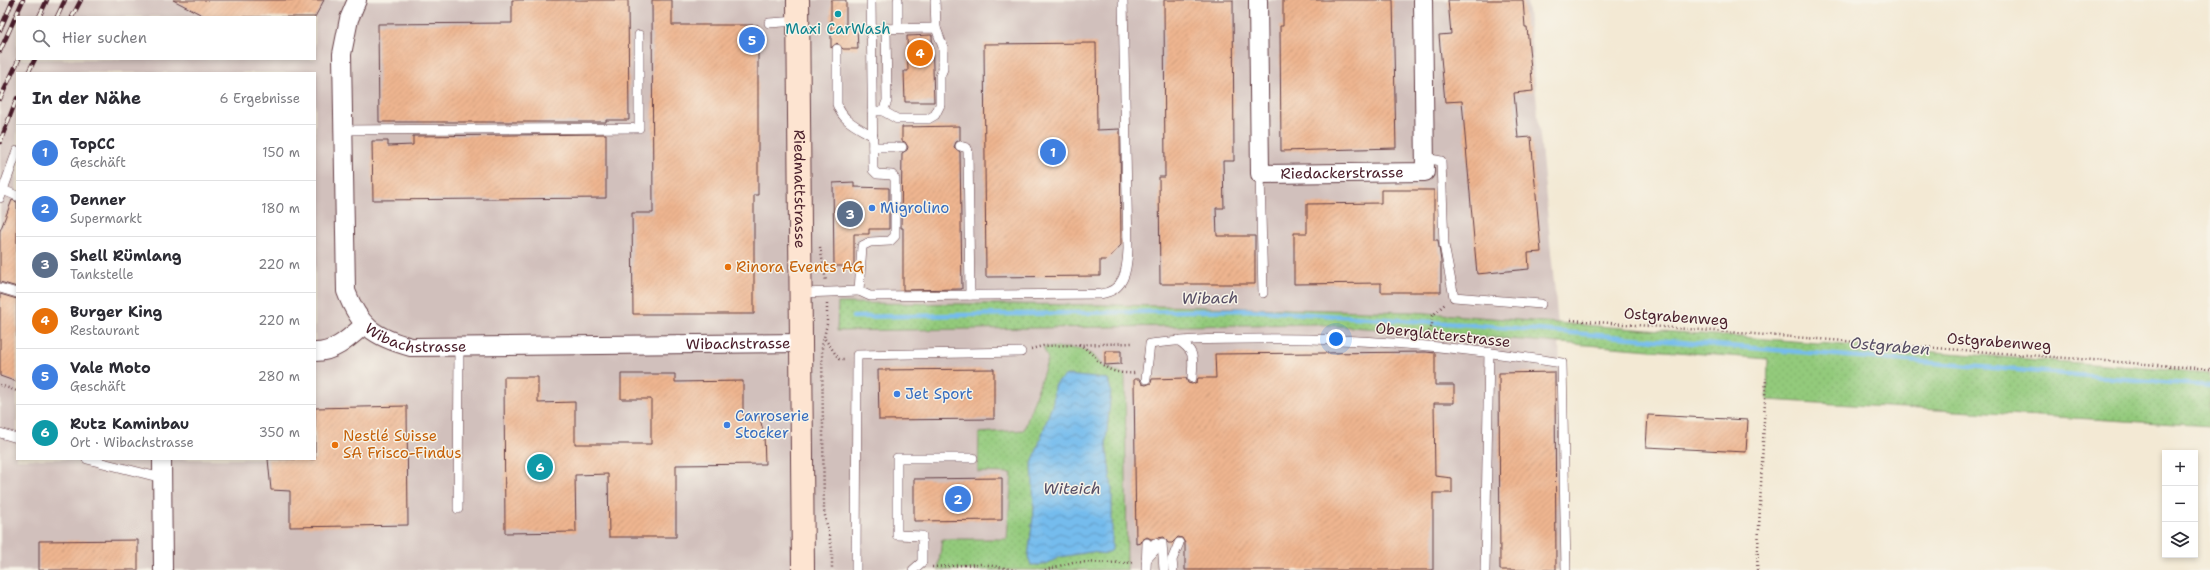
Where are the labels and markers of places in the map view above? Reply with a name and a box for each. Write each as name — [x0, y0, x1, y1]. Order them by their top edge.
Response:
marker: Maxi CarWash — [833, 9, 843, 19]
place label: Maxi CarWash — [785, 19, 891, 39]
pin: 5 — [739, 25, 765, 55]
pin: 4 — [907, 38, 933, 68]
pin: 1 — [1040, 137, 1066, 167]
place label: Migrolino — [880, 198, 949, 218]
pin: 3 — [837, 199, 863, 229]
marker: Migrolino — [867, 203, 877, 213]
place label: Rinora Events AG — [736, 257, 864, 277]
marker: Rinora Events AG — [723, 262, 733, 272]
place label: Jet Sport — [905, 384, 972, 404]
marker: Jet Sport — [892, 389, 902, 399]
place label: Carroserie Stocker — [735, 406, 809, 443]
marker: Carroserie Stocker — [722, 420, 732, 430]
place label: Nestlé Suisse SA Frisco-Findus — [343, 426, 462, 463]
marker: Nestlé Suisse SA Frisco-Findus — [330, 440, 340, 450]
pin: 6 — [527, 452, 553, 482]
pin: 2 — [945, 484, 971, 514]

